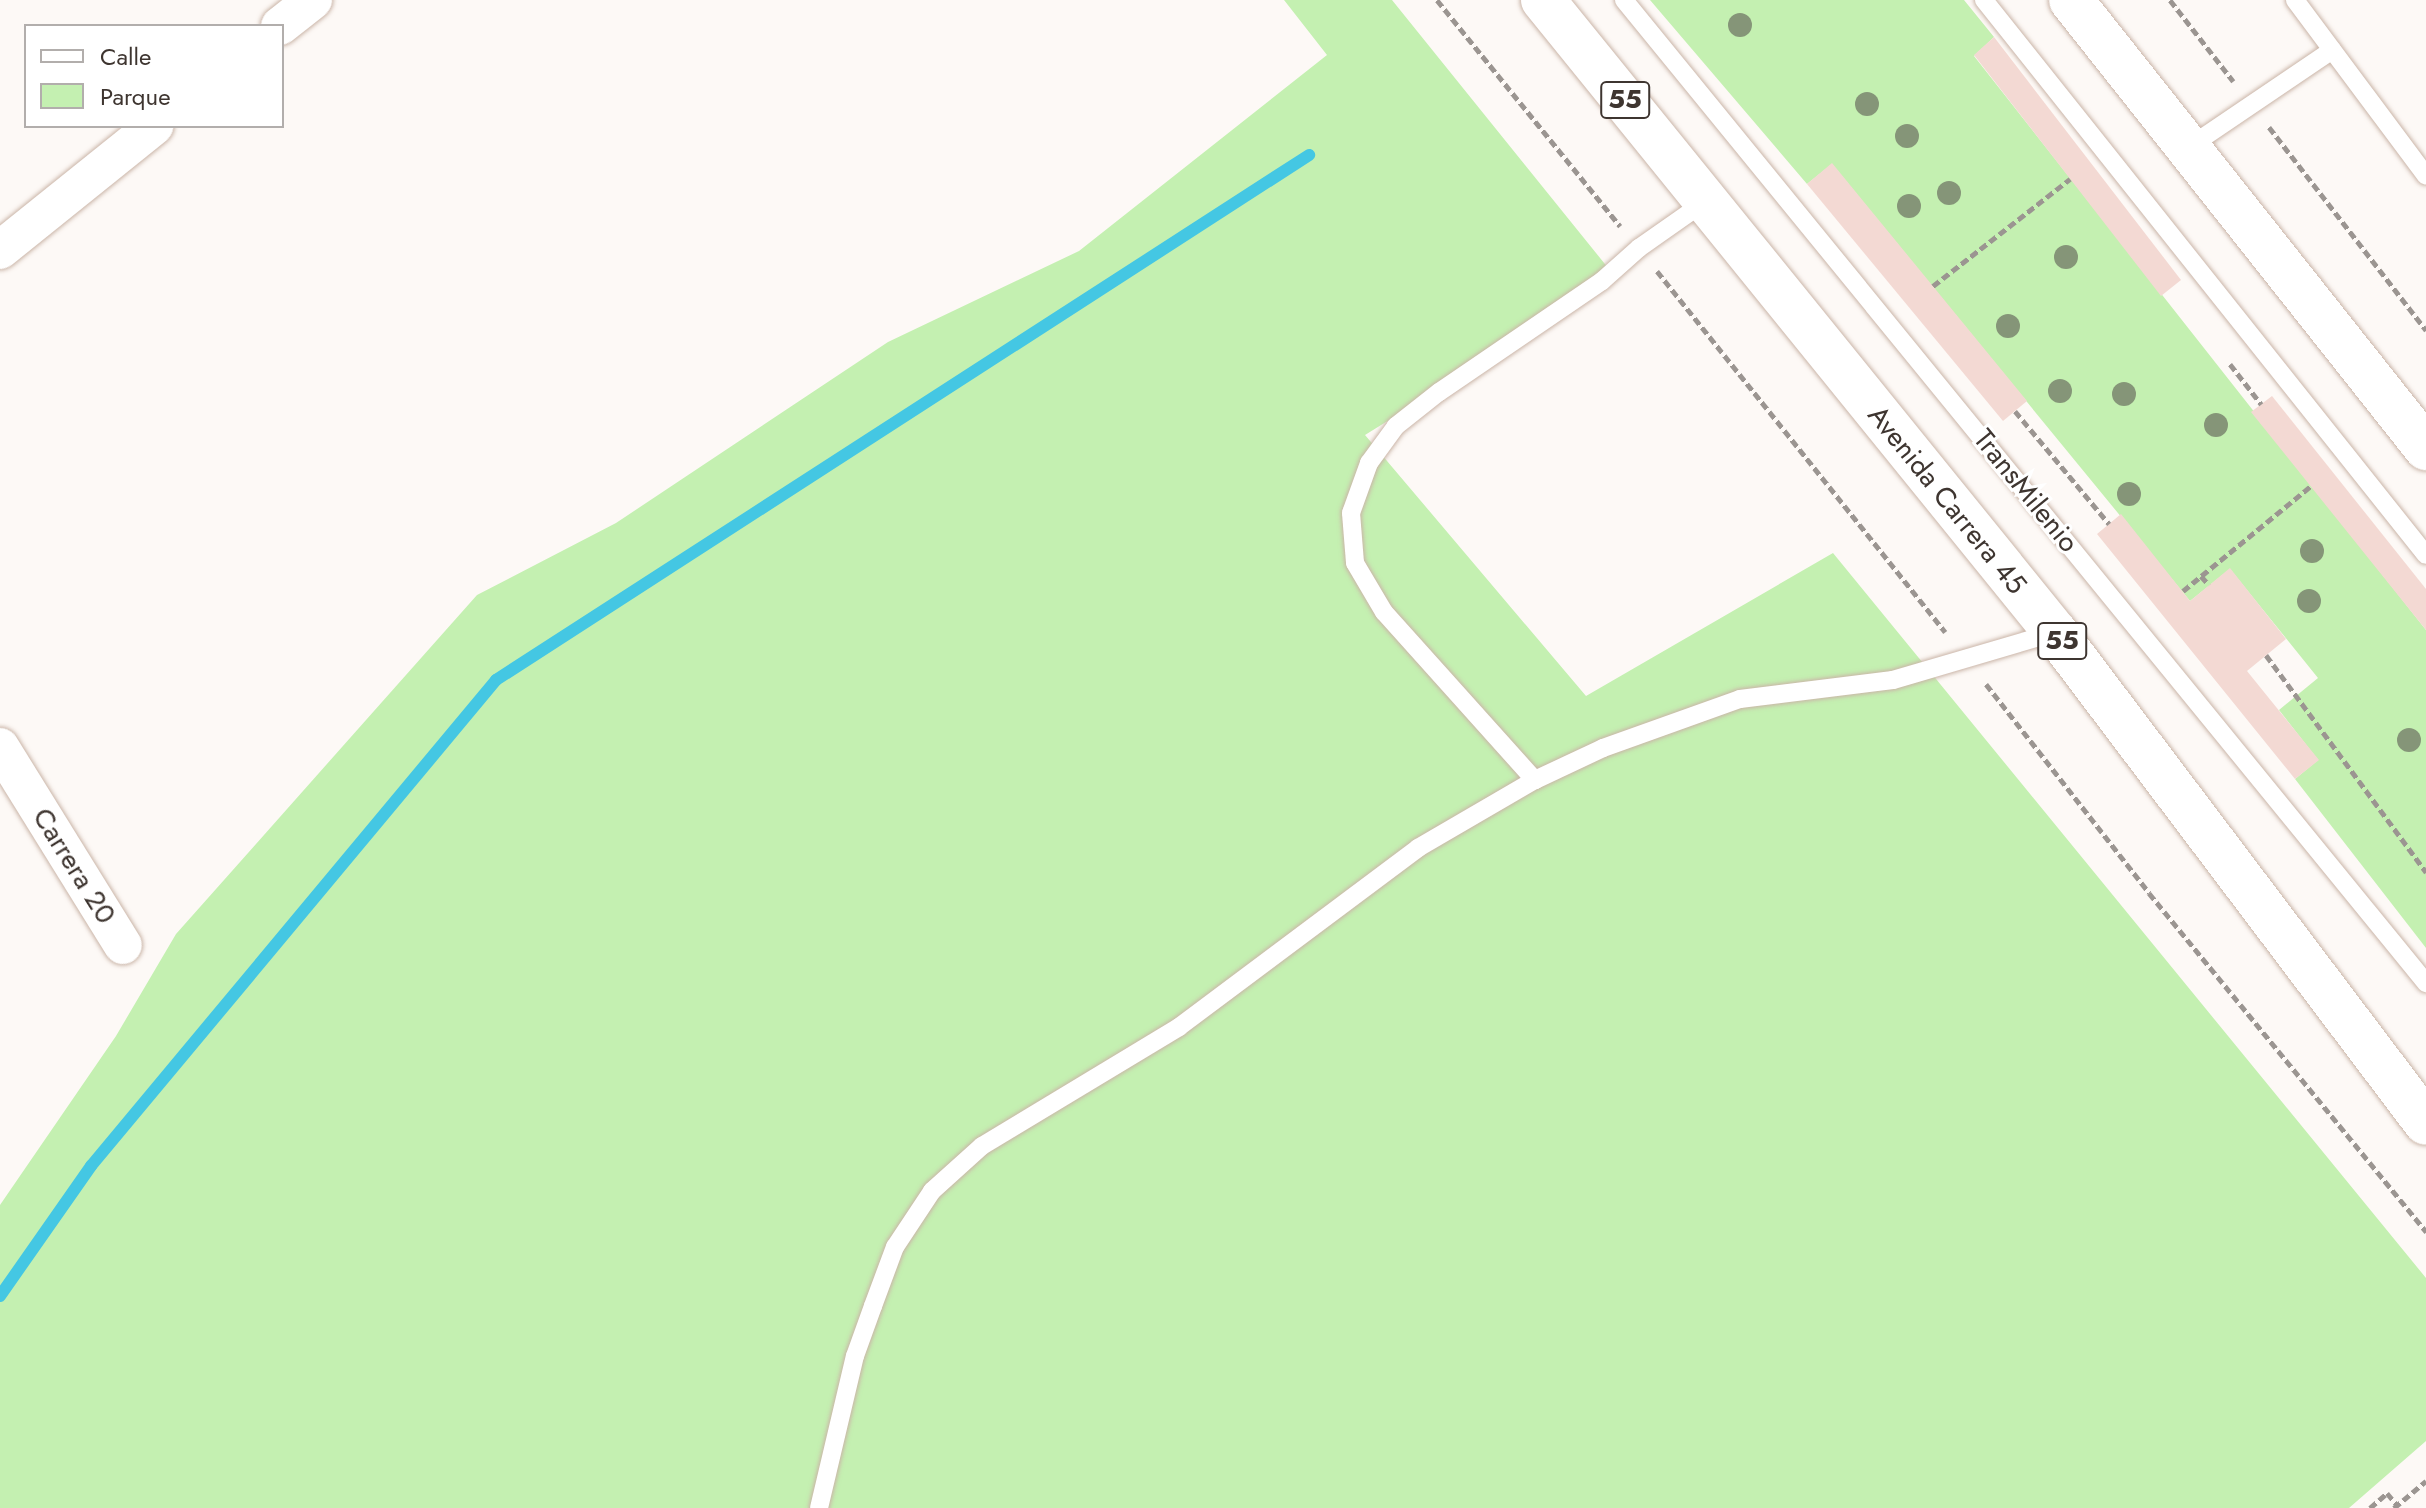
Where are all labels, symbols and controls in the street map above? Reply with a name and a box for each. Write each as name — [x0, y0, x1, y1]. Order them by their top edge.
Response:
legend — [24, 24, 284, 128]
text: Calle — [100, 39, 151, 74]
road number: 55 — [1599, 78, 1651, 122]
text: Parque — [100, 79, 171, 114]
street label: Avenida Carrera 45 — [1861, 399, 2033, 601]
street label: TransMilenio — [1966, 423, 2086, 559]
road number: 55 — [2036, 619, 2088, 663]
street label: Carrera 20 — [25, 802, 123, 930]

